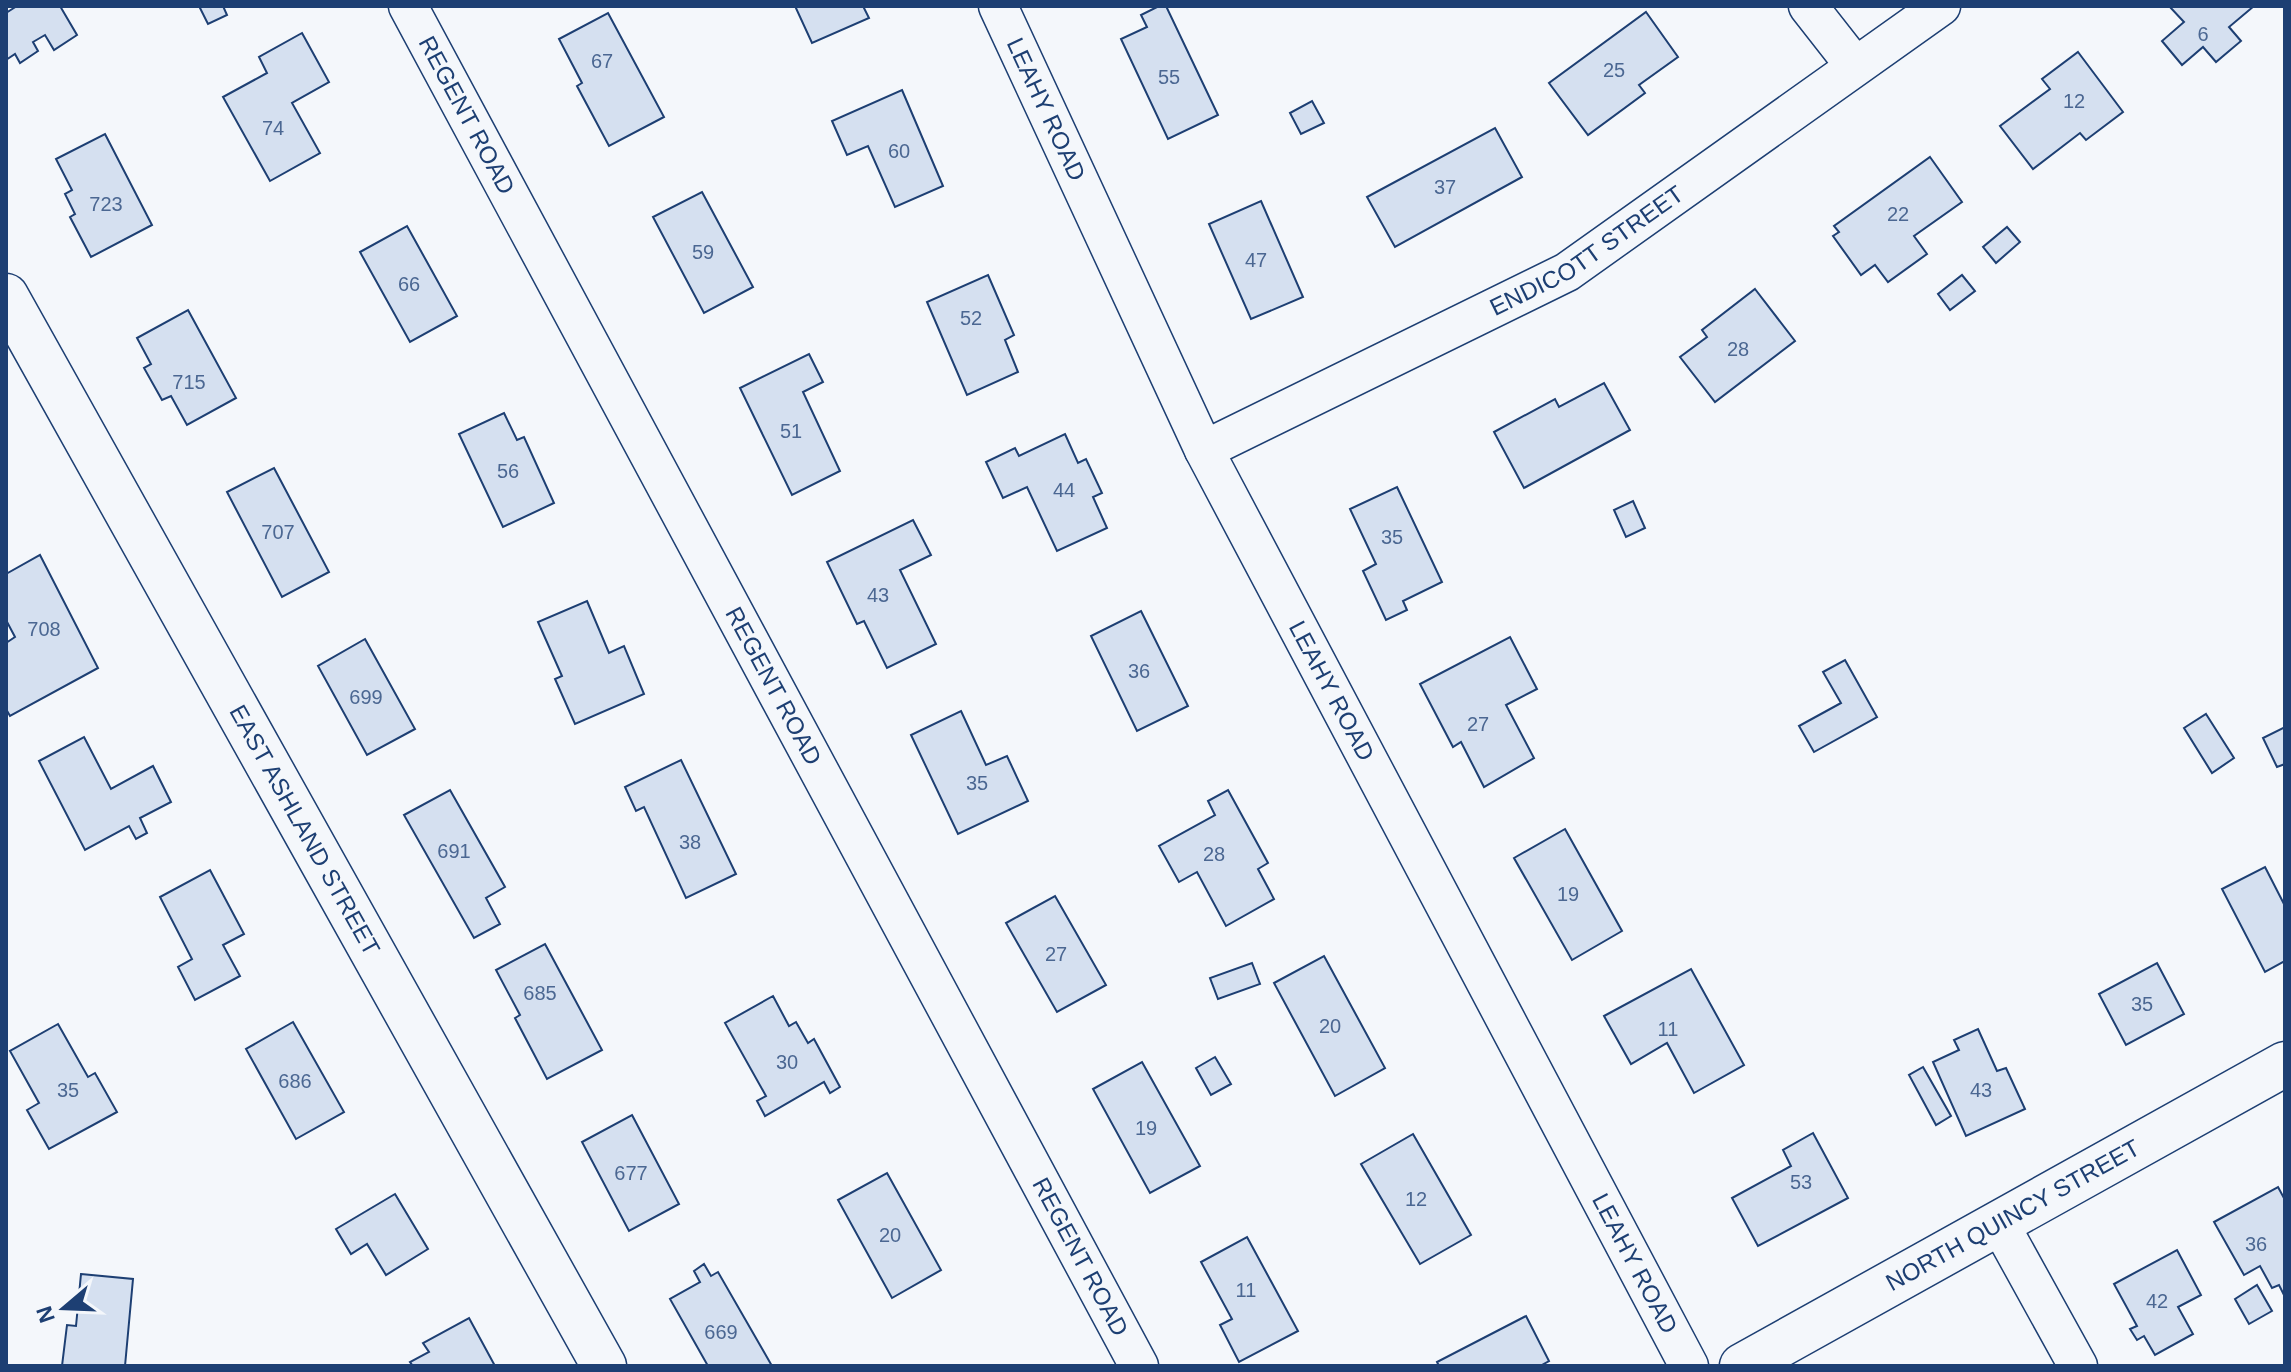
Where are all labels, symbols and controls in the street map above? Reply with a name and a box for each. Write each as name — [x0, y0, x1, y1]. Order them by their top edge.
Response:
house number: 6 — [2197, 23, 2209, 45]
street label: REGENT ROAD — [414, 31, 521, 199]
street label: LEAHY ROAD — [1002, 34, 1091, 185]
house number: 67 — [591, 50, 613, 72]
house number: 25 — [1603, 59, 1625, 81]
house number: 55 — [1158, 66, 1180, 88]
house number: 12 — [2063, 90, 2085, 112]
house number: 74 — [262, 117, 284, 139]
house number: 60 — [888, 140, 910, 162]
house number: 37 — [1434, 176, 1456, 198]
street label: ENDICOTT STREET — [1485, 180, 1689, 321]
house number: 723 — [89, 193, 123, 215]
house number: 22 — [1887, 203, 1909, 225]
house number: 59 — [692, 241, 714, 263]
house number: 47 — [1245, 249, 1267, 271]
house number: 66 — [398, 273, 420, 295]
house number: 52 — [960, 307, 982, 329]
house number: 28 — [1727, 338, 1749, 360]
house number: 715 — [172, 371, 206, 393]
house number: 51 — [780, 420, 802, 442]
house number: 56 — [497, 460, 519, 482]
house number: 44 — [1053, 479, 1075, 501]
house number: 707 — [261, 521, 295, 543]
house number: 35 — [1381, 526, 1403, 548]
house number: 43 — [867, 584, 889, 606]
street label: REGENT ROAD — [720, 602, 827, 770]
street label: LEAHY ROAD — [1284, 616, 1380, 765]
house number: 708 — [27, 618, 61, 640]
house number: 36 — [1128, 660, 1150, 682]
house number: 699 — [349, 686, 383, 708]
street label: EAST ASHLAND STREET — [224, 700, 386, 960]
house number: 27 — [1467, 713, 1489, 735]
house number: 35 — [966, 772, 988, 794]
house number: 38 — [679, 831, 701, 853]
house number: 691 — [437, 840, 471, 862]
house number: 28 — [1203, 843, 1225, 865]
house number: 19 — [1557, 883, 1579, 905]
house number: 27 — [1045, 943, 1067, 965]
house number: 685 — [523, 982, 557, 1004]
house number: 35 — [2131, 993, 2153, 1015]
house number: 20 — [1319, 1015, 1341, 1037]
house number: 11 — [1658, 1018, 1678, 1040]
house number: 30 — [776, 1051, 798, 1073]
house number: 686 — [278, 1070, 312, 1092]
house number: 35 — [57, 1079, 79, 1101]
house number: 43 — [1970, 1079, 1992, 1101]
house number: 19 — [1135, 1117, 1157, 1139]
street label: NORTH QUINCY STREET — [1881, 1133, 2144, 1296]
house number: 677 — [614, 1162, 648, 1184]
house number: 53 — [1790, 1171, 1812, 1193]
street label: REGENT ROAD — [1027, 1173, 1134, 1340]
house number: 12 — [1405, 1188, 1427, 1210]
street label: LEAHY ROAD — [1587, 1189, 1683, 1338]
house number: 20 — [879, 1224, 901, 1246]
house number: 36 — [2245, 1233, 2267, 1255]
north arrow — [24, 1268, 104, 1348]
house number: 11 — [1236, 1279, 1256, 1301]
house number: 42 — [2146, 1290, 2168, 1312]
text: N — [31, 1303, 60, 1326]
house number: 669 — [704, 1321, 738, 1343]

